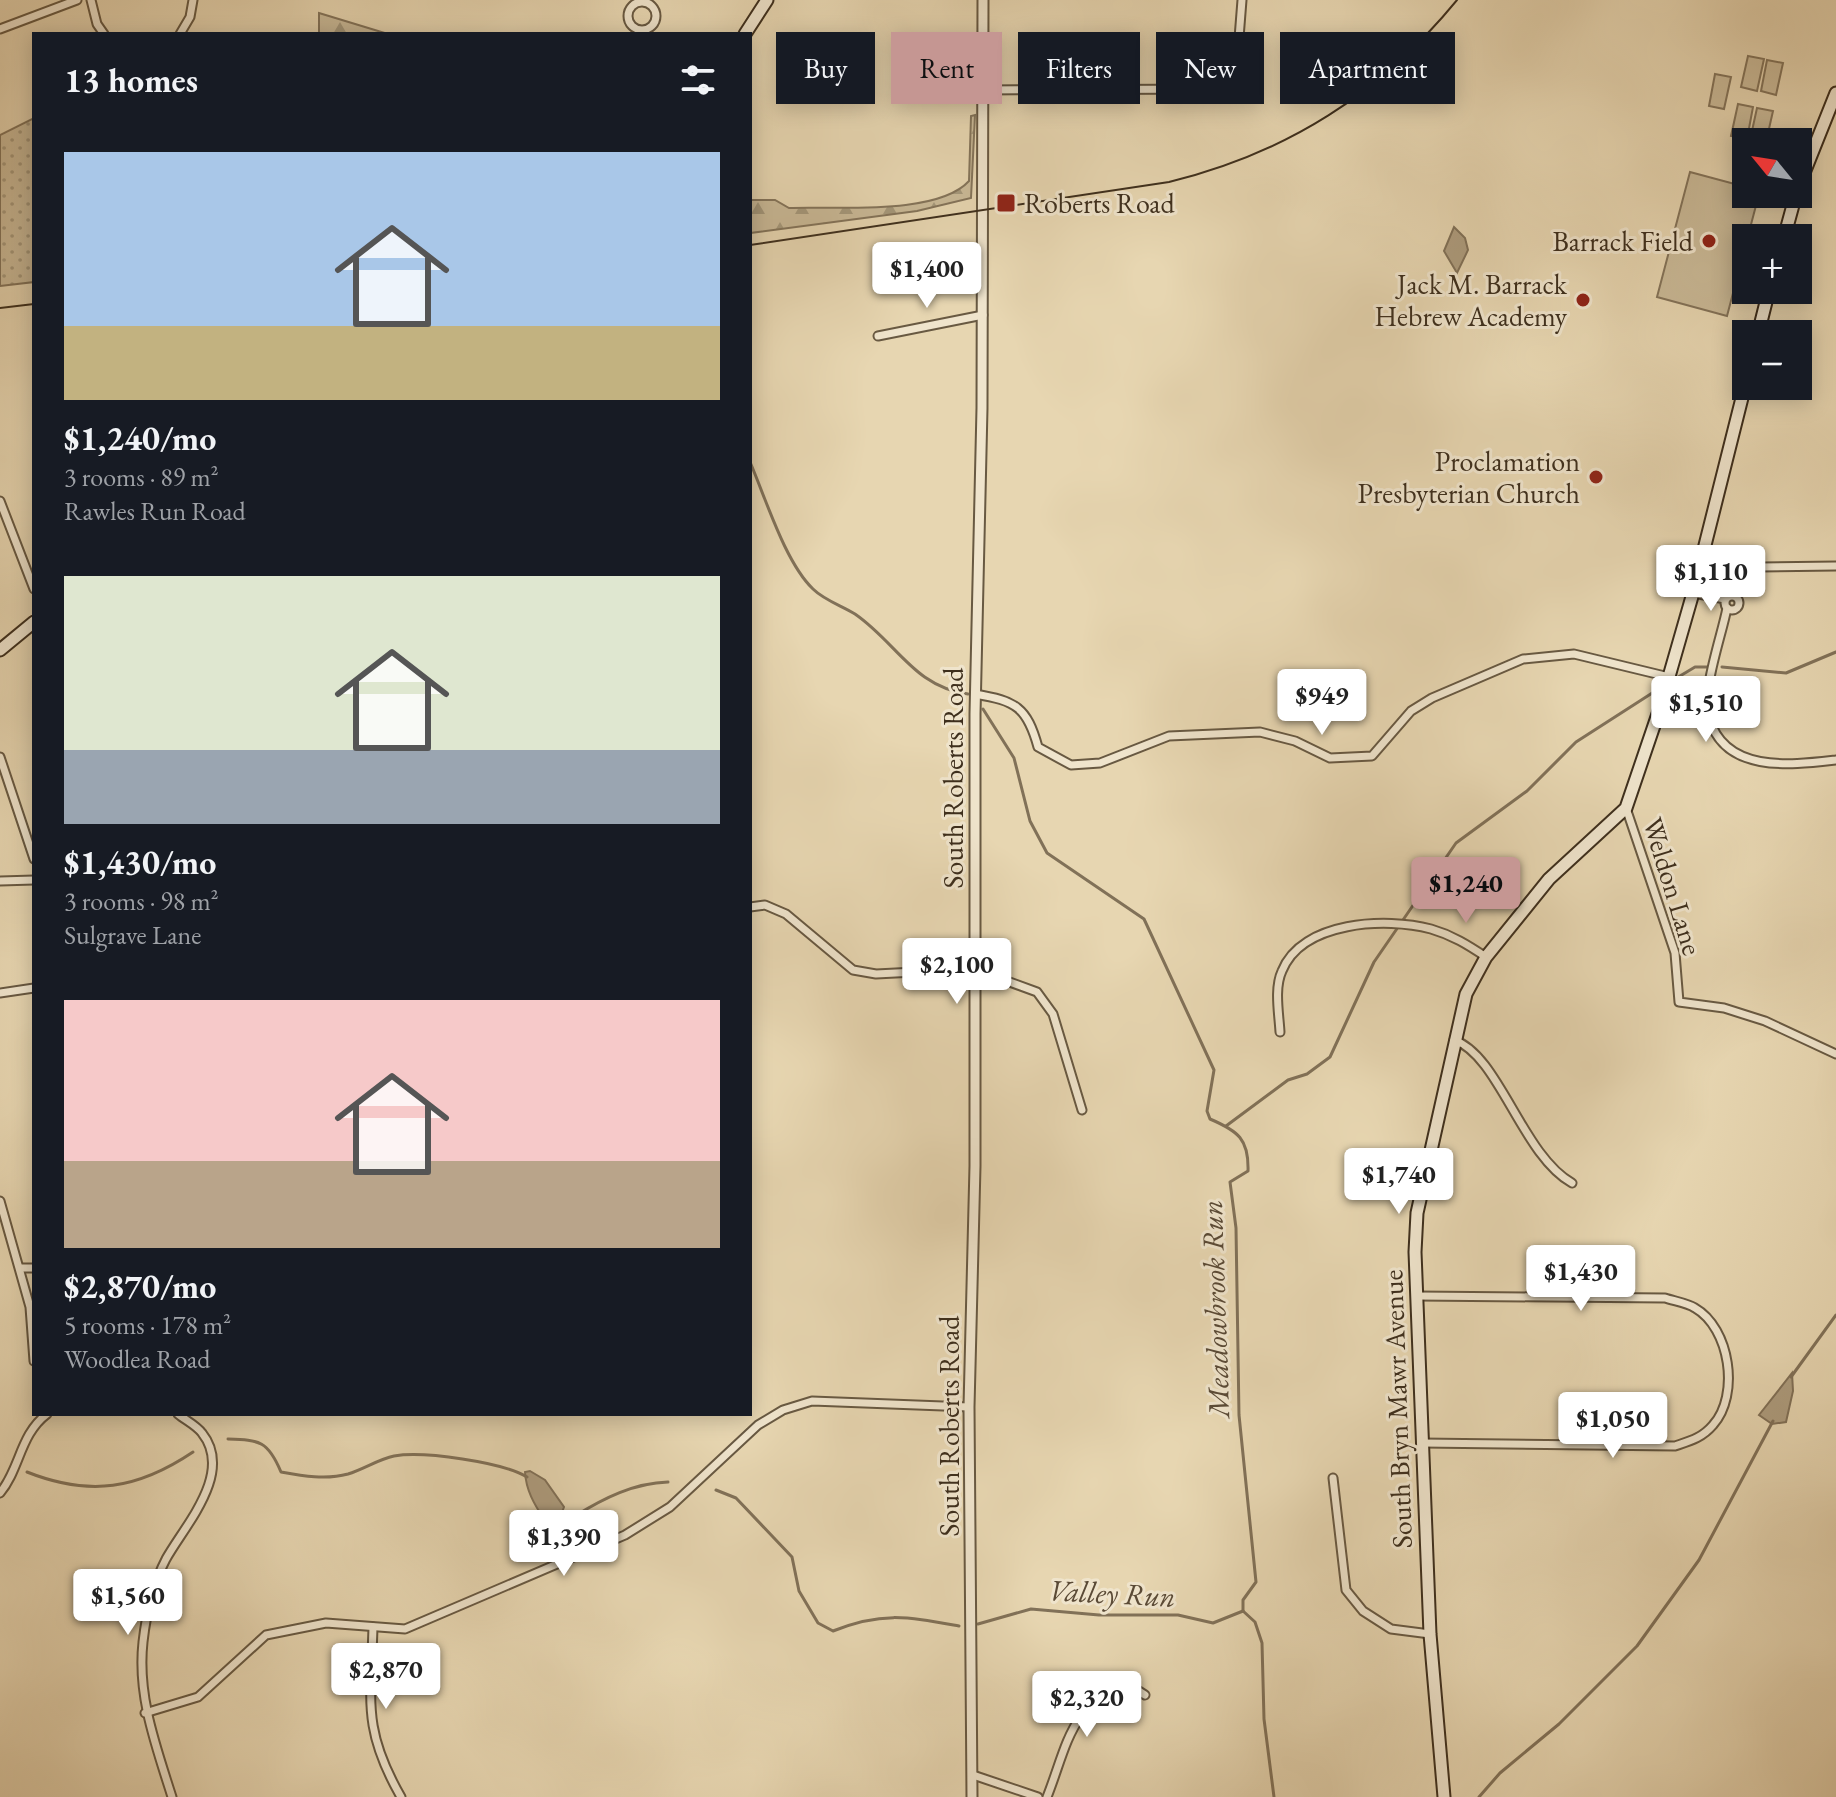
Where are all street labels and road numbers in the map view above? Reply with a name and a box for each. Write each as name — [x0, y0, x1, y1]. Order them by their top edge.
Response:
street label: South Roberts Road — [935, 667, 971, 889]
street label: Weldon Lane — [1635, 813, 1711, 959]
street label: South Bryn Mawr Avenue — [1374, 1269, 1420, 1549]
street label: South Roberts Road — [931, 1315, 967, 1537]

